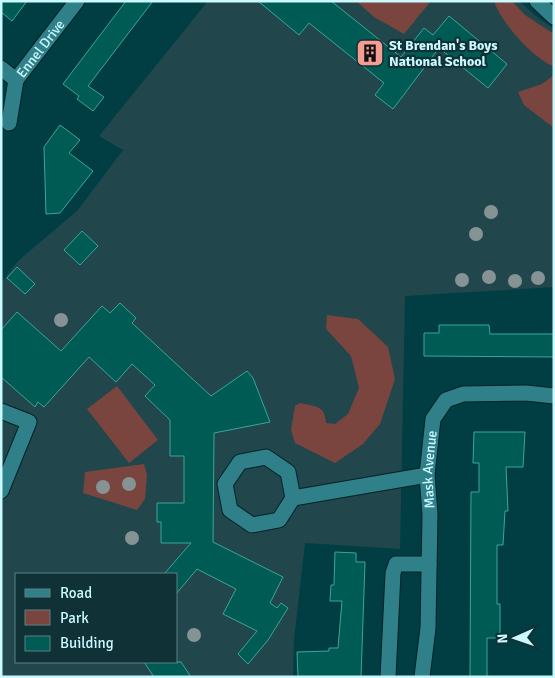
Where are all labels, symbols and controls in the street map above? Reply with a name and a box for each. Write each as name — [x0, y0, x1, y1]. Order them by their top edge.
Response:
street label: Ennel Drive — [13, 16, 68, 81]
place label: St Brendan's Boys National School — [389, 37, 497, 70]
building icon: St Brendan's Boys National School — [355, 38, 385, 68]
street label: Mask Avenue — [419, 430, 441, 509]
legend — [15, 573, 178, 663]
text: Road — [60, 584, 92, 602]
text: Park — [60, 609, 89, 627]
north arrow — [490, 613, 540, 663]
text: N — [494, 633, 511, 644]
text: Building — [60, 634, 114, 652]

